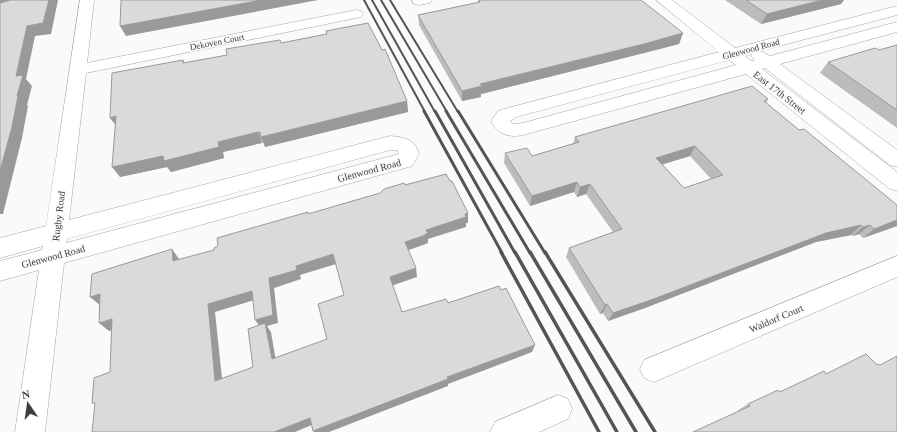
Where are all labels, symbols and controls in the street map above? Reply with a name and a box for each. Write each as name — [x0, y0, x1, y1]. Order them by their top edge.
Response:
street label: Dekoven Court — [189, 32, 246, 52]
street label: Glenwood Road — [721, 36, 781, 61]
street label: East 17th Street — [751, 69, 808, 116]
street label: Glenwood Road — [336, 157, 402, 184]
street label: Rugby Road — [50, 190, 67, 242]
street label: Glenwood Road — [20, 243, 86, 270]
street label: Waldorf Court — [747, 302, 805, 335]
north arrow — [8, 384, 48, 424]
text: N — [21, 388, 31, 401]

